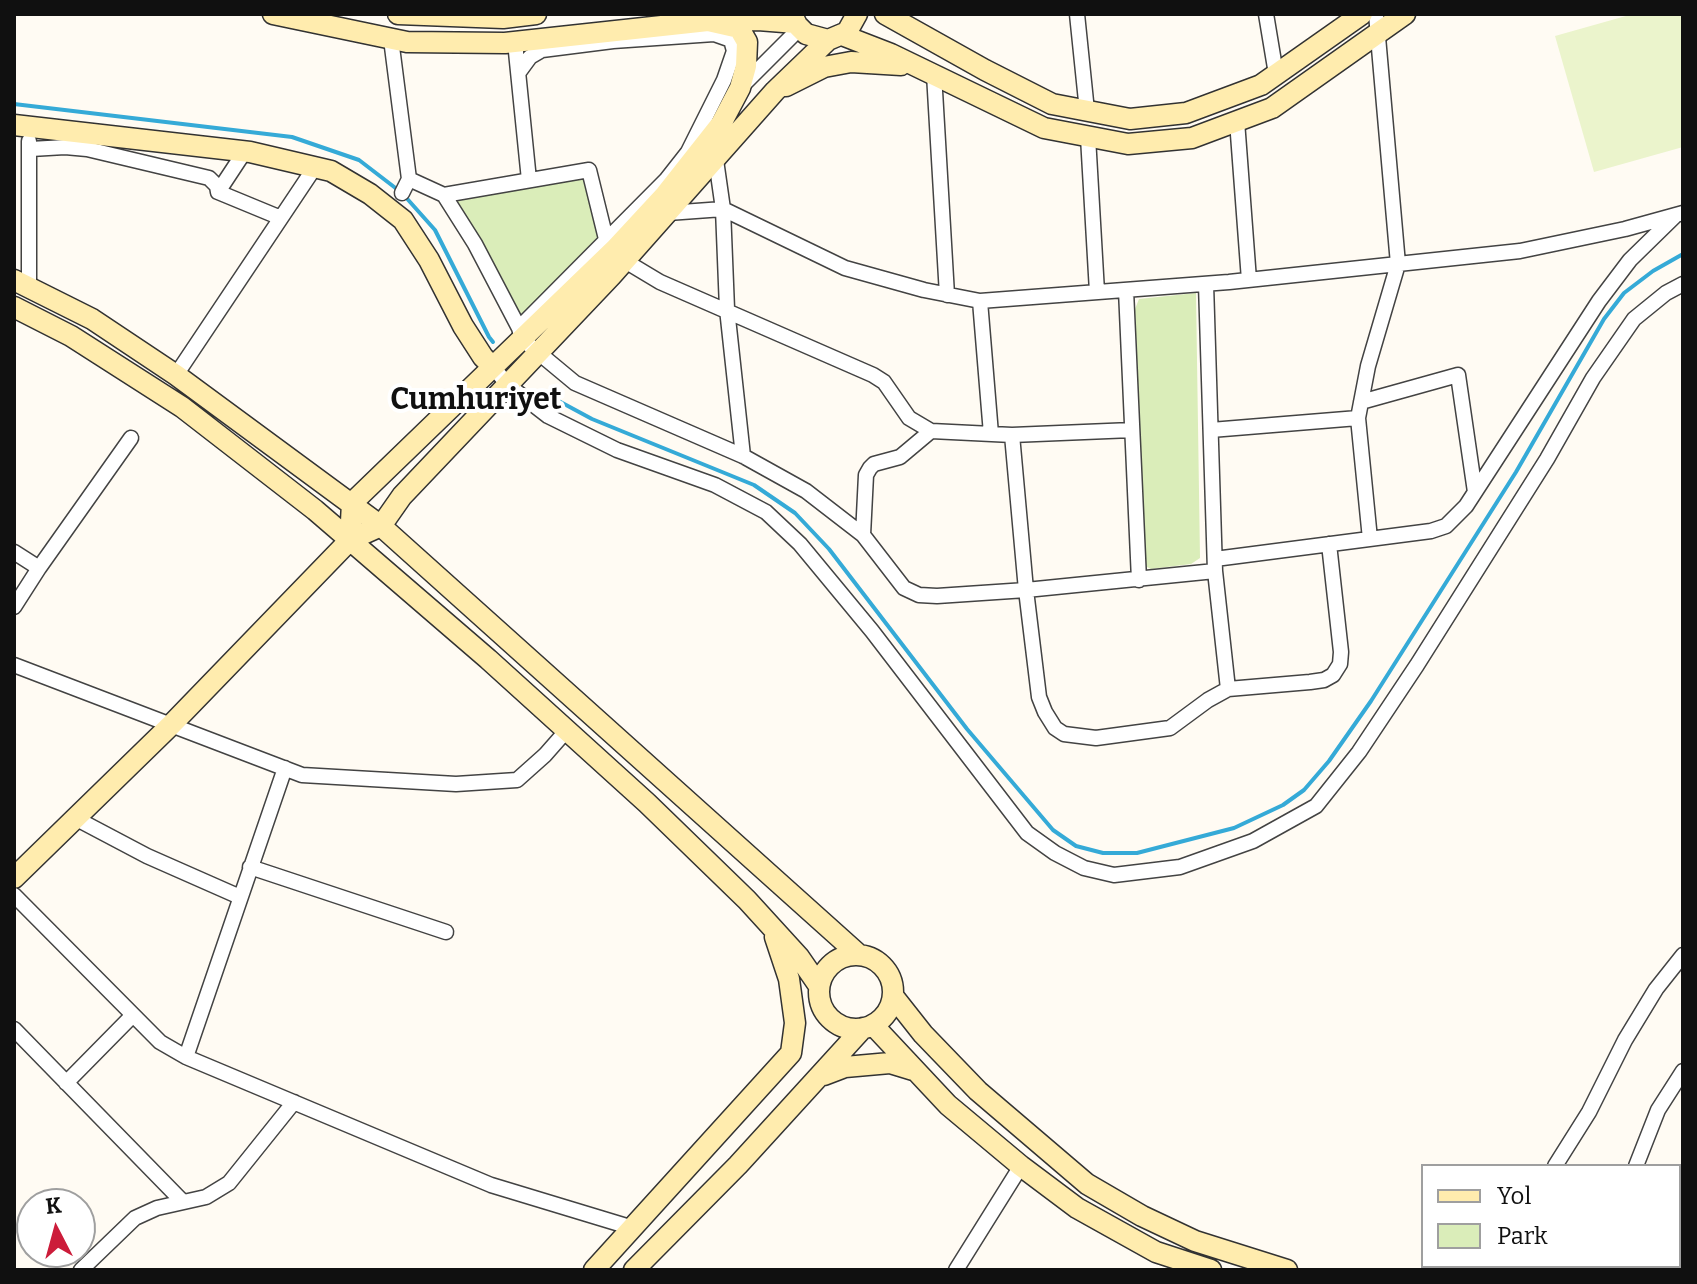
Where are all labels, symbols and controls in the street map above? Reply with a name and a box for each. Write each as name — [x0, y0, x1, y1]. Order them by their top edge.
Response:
district label: Cumhuriyet — [390, 383, 562, 419]
legend — [1421, 1164, 1681, 1268]
text: Yol — [1497, 1182, 1531, 1210]
north arrow — [16, 1188, 96, 1268]
text: K — [44, 1191, 63, 1220]
text: Park — [1497, 1222, 1548, 1250]

